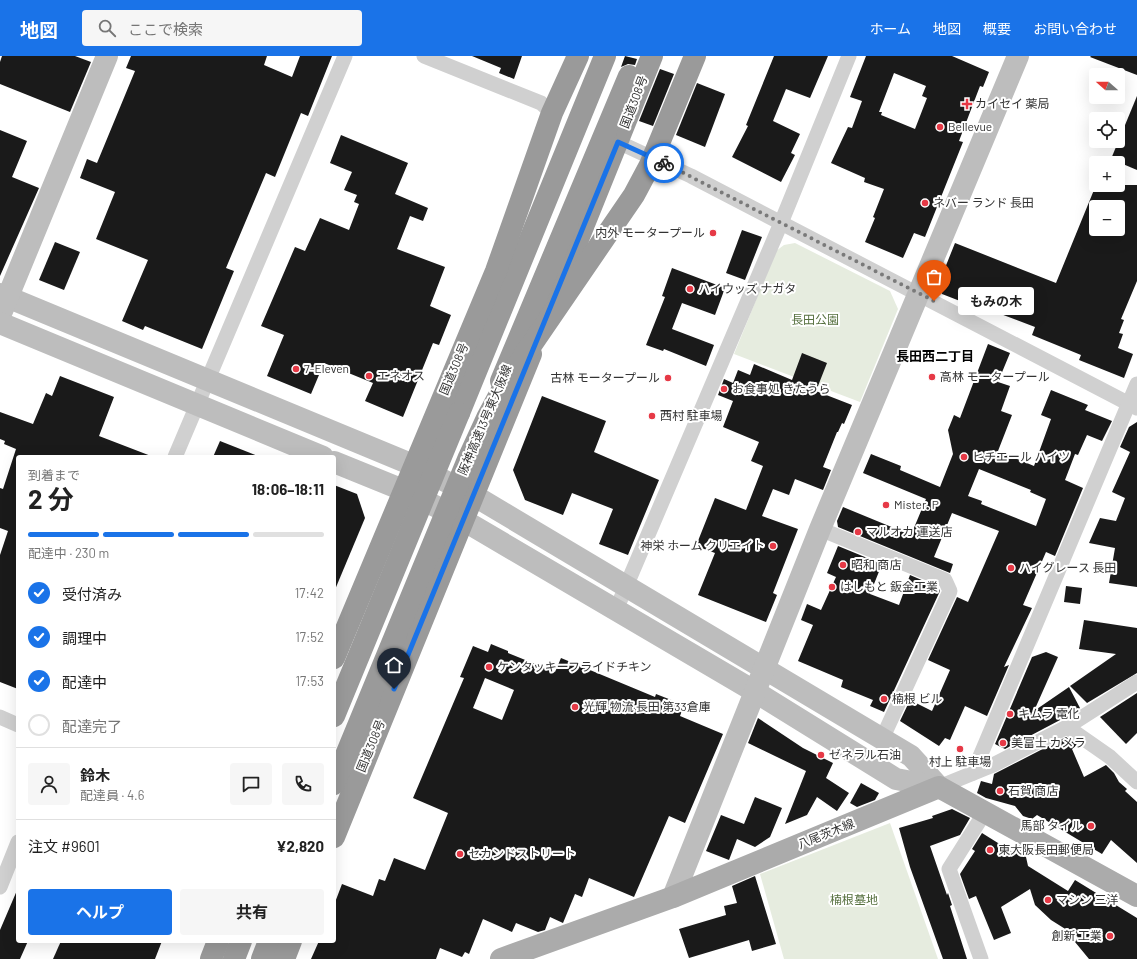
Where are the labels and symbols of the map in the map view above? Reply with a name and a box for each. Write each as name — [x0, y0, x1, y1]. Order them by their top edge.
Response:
north arrow — [1089, 68, 1125, 104]
street label: 国道308号 — [617, 73, 649, 130]
place label: カイセイ 薬局 — [975, 96, 1049, 110]
marker: カイセイ 薬局 — [962, 99, 972, 109]
place label: Bellevue — [948, 119, 992, 133]
marker: Bellevue — [935, 122, 945, 132]
courier — [644, 143, 684, 183]
place label: ネバー ランド 長田 — [933, 195, 1034, 209]
marker: ネバー ランド 長田 — [920, 198, 930, 208]
place label: 内外 モータープール — [595, 225, 705, 239]
marker: 内外 モータープール — [708, 228, 718, 238]
pin — [917, 260, 951, 301]
place label: ハイウッズ ナガタ — [698, 281, 796, 295]
marker: ハイウッズ ナガタ — [685, 284, 695, 294]
callout: もみの木 — [958, 287, 1034, 315]
park label: 長田公園 — [791, 312, 839, 326]
street label: 国道308号 — [436, 340, 470, 397]
district label: 長田西二丁目 — [896, 348, 974, 364]
place label: 7-Eleven — [304, 361, 349, 375]
street label: 阪神高速13号東大阪線 — [455, 362, 514, 477]
marker: 7-Eleven — [291, 364, 301, 374]
place label: エネオス — [377, 368, 425, 382]
place label: 高林 モータープール — [940, 369, 1050, 383]
place label: 古林 モータープール — [550, 370, 660, 384]
marker: エネオス — [364, 371, 374, 381]
marker: 高林 モータープール — [927, 372, 937, 382]
marker: 古林 モータープール — [663, 373, 673, 383]
place label: お食事処 きたうら — [732, 381, 830, 395]
marker: お食事処 きたうら — [719, 384, 729, 394]
place label: 西村 駐車場 — [660, 408, 722, 422]
marker: 西村 駐車場 — [647, 411, 657, 421]
place label: ヒチエール ハイツ — [972, 449, 1070, 463]
marker: ヒチエール ハイツ — [959, 452, 969, 462]
place label: Mister. P — [894, 497, 939, 511]
marker: Mister. P — [881, 500, 891, 510]
place label: マルオカ 運送店 — [866, 524, 952, 538]
marker: マルオカ 運送店 — [853, 527, 863, 537]
place label: 神栄 ホーム クリエイト — [641, 538, 765, 552]
marker: 神栄 ホーム クリエイト — [768, 541, 778, 551]
place label: 昭和 商店 — [851, 557, 901, 571]
marker: 昭和 商店 — [838, 560, 848, 570]
place label: ハイグレース 長田 — [1019, 560, 1116, 574]
marker: ハイグレース 長田 — [1006, 563, 1016, 573]
place label: はしもと 鈑金工業 — [840, 579, 938, 593]
marker: はしもと 鈑金工業 — [827, 582, 837, 592]
pin — [377, 648, 411, 689]
place label: ケンタッキーフライドチキン — [497, 659, 652, 673]
marker: ケンタッキーフライドチキン — [484, 662, 494, 672]
place label: 楠根 ビル — [892, 691, 942, 705]
marker: 楠根 ビル — [879, 694, 889, 704]
place label: 光輝 物流 長田 第33倉庫 — [583, 699, 711, 713]
marker: 光輝 物流 長田 第33倉庫 — [570, 702, 580, 712]
place label: キムラ 電化 — [1018, 706, 1080, 720]
marker: キムラ 電化 — [1005, 709, 1015, 719]
street label: 国道308号 — [353, 717, 387, 774]
place label: 美富士 カメラ — [1011, 735, 1085, 749]
marker: 美富士 カメラ — [998, 738, 1008, 748]
marker: 村上 駐車場 — [955, 744, 965, 754]
place label: ゼネラル石油 — [829, 747, 901, 761]
marker: ゼネラル石油 — [816, 750, 826, 760]
place label: 村上 駐車場 — [929, 754, 991, 768]
place label: 石賀 商店 — [1008, 783, 1058, 797]
marker: 石賀 商店 — [995, 786, 1005, 796]
street label: 八尾茨木線 — [795, 815, 856, 851]
place label: 馬部 タイル — [1021, 818, 1083, 832]
marker: 馬部 タイル — [1086, 821, 1096, 831]
place label: 東大阪長田郵便局 — [998, 842, 1094, 856]
marker: 東大阪長田郵便局 — [985, 845, 995, 855]
place label: セカンドストリート — [468, 846, 576, 860]
marker: セカンドストリート — [455, 849, 465, 859]
park label: 楠根墓地 — [830, 892, 878, 906]
place label: マシン 三洋 — [1056, 892, 1118, 906]
marker: マシン 三洋 — [1043, 895, 1053, 905]
place label: 創新 工業 — [1052, 928, 1102, 942]
marker: 創新 工業 — [1105, 931, 1115, 941]

